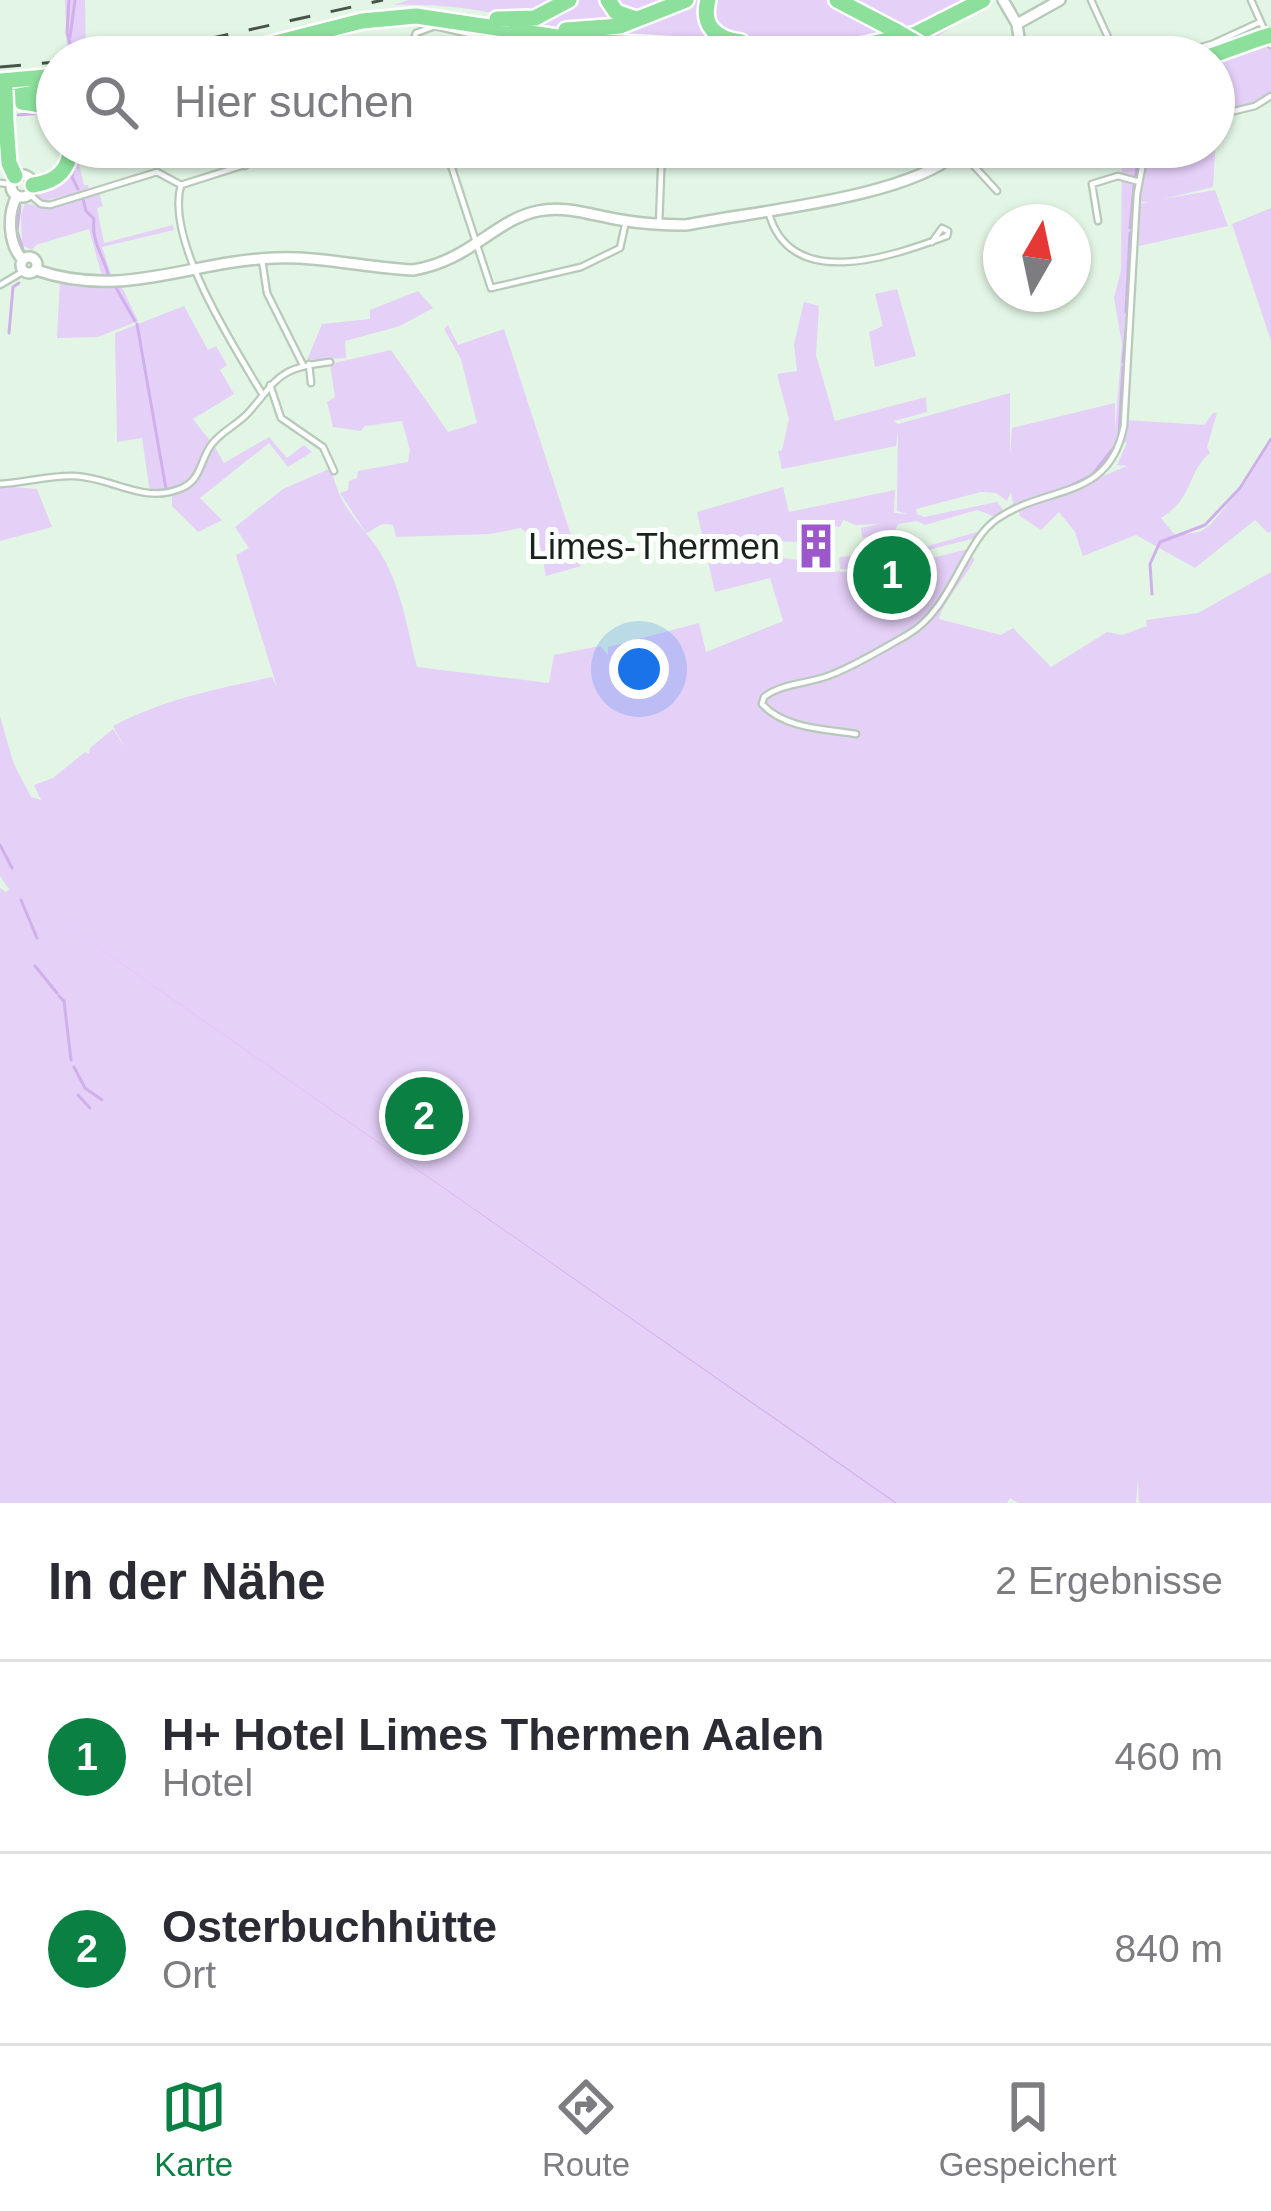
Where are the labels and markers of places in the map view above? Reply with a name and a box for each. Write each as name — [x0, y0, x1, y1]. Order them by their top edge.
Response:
building icon: Limes-Thermen — [791, 521, 841, 571]
place label: Limes-Thermen — [528, 526, 780, 567]
pin: 1 — [853, 530, 931, 620]
pin: 2 — [385, 1071, 463, 1161]

